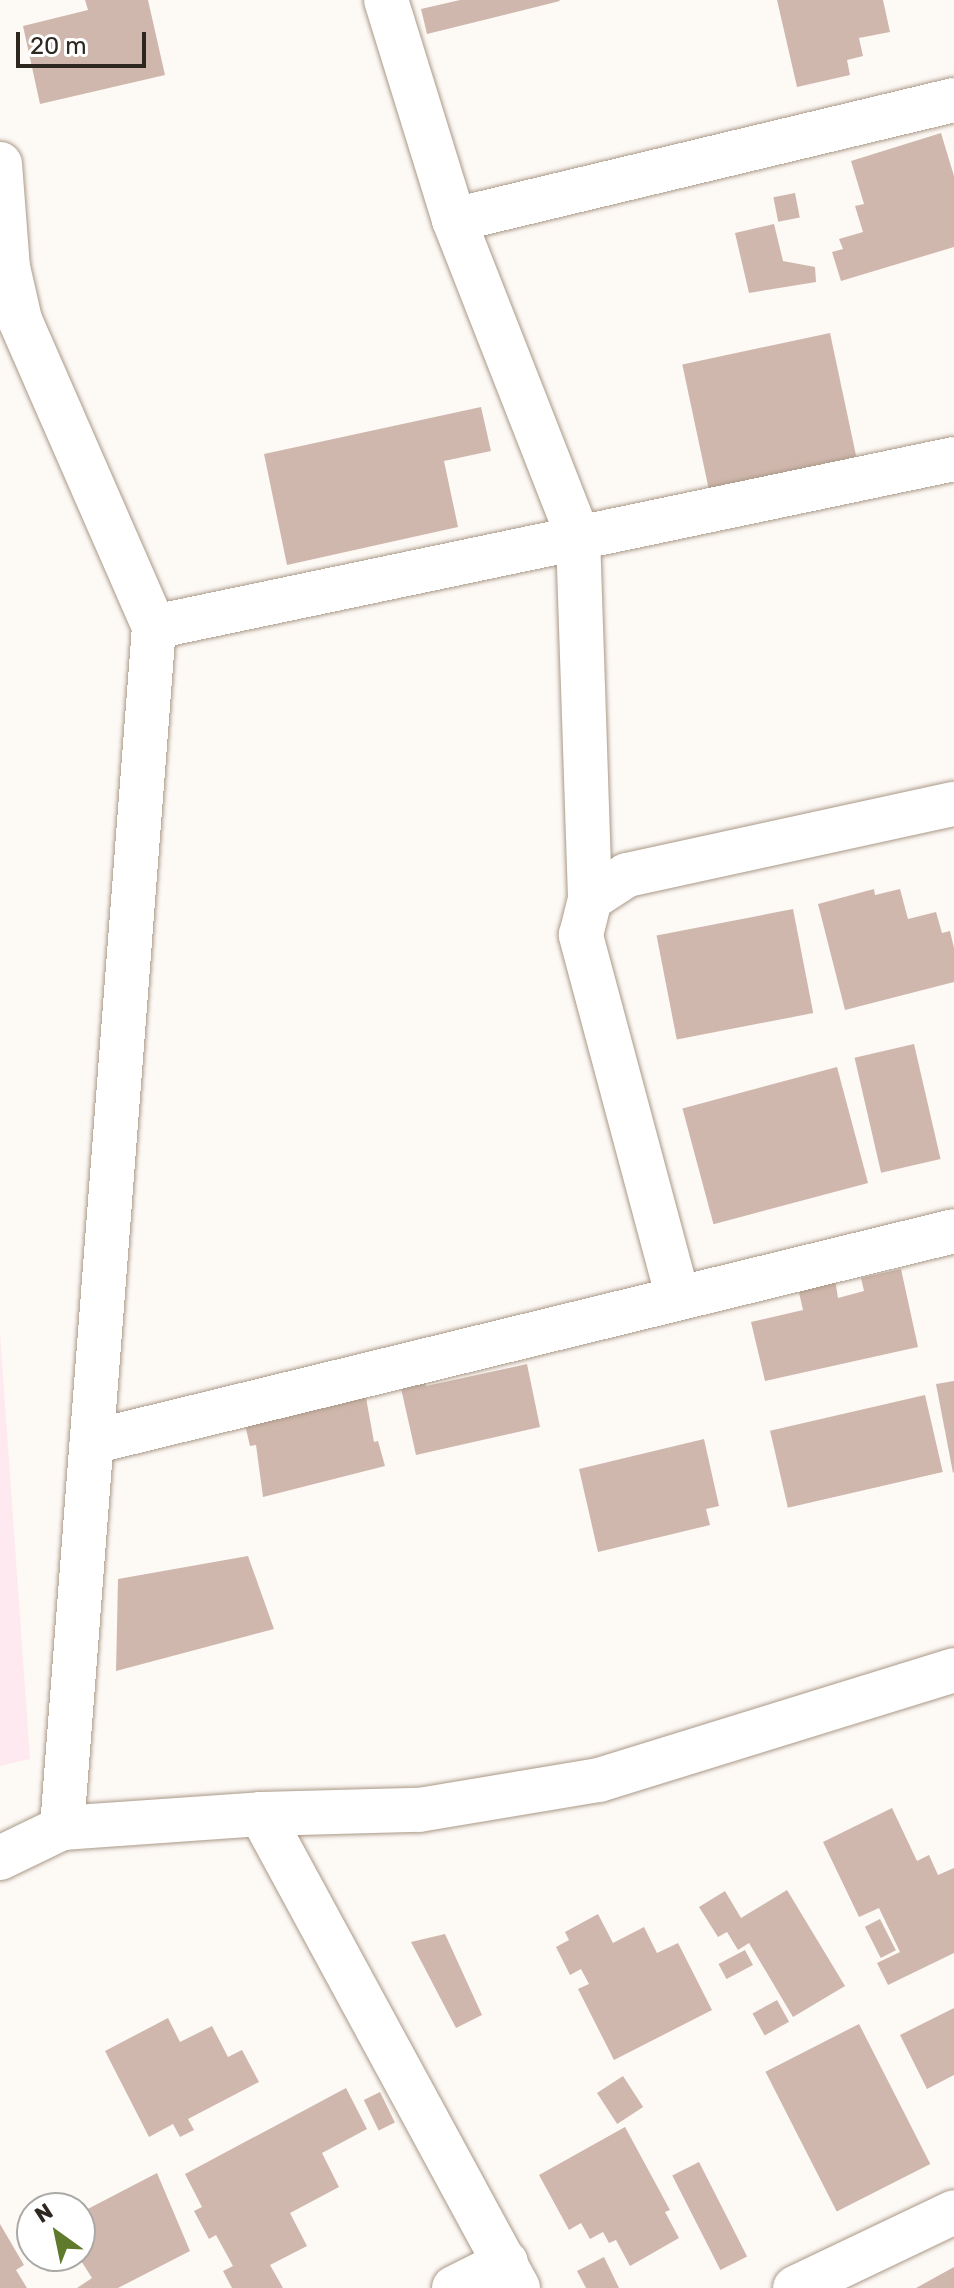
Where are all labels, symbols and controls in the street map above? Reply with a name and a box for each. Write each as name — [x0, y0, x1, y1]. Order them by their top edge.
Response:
scale bar — [20, 16, 150, 66]
text: 20 m — [30, 32, 87, 60]
north arrow — [16, 2192, 96, 2272]
text: N — [30, 2198, 58, 2229]

